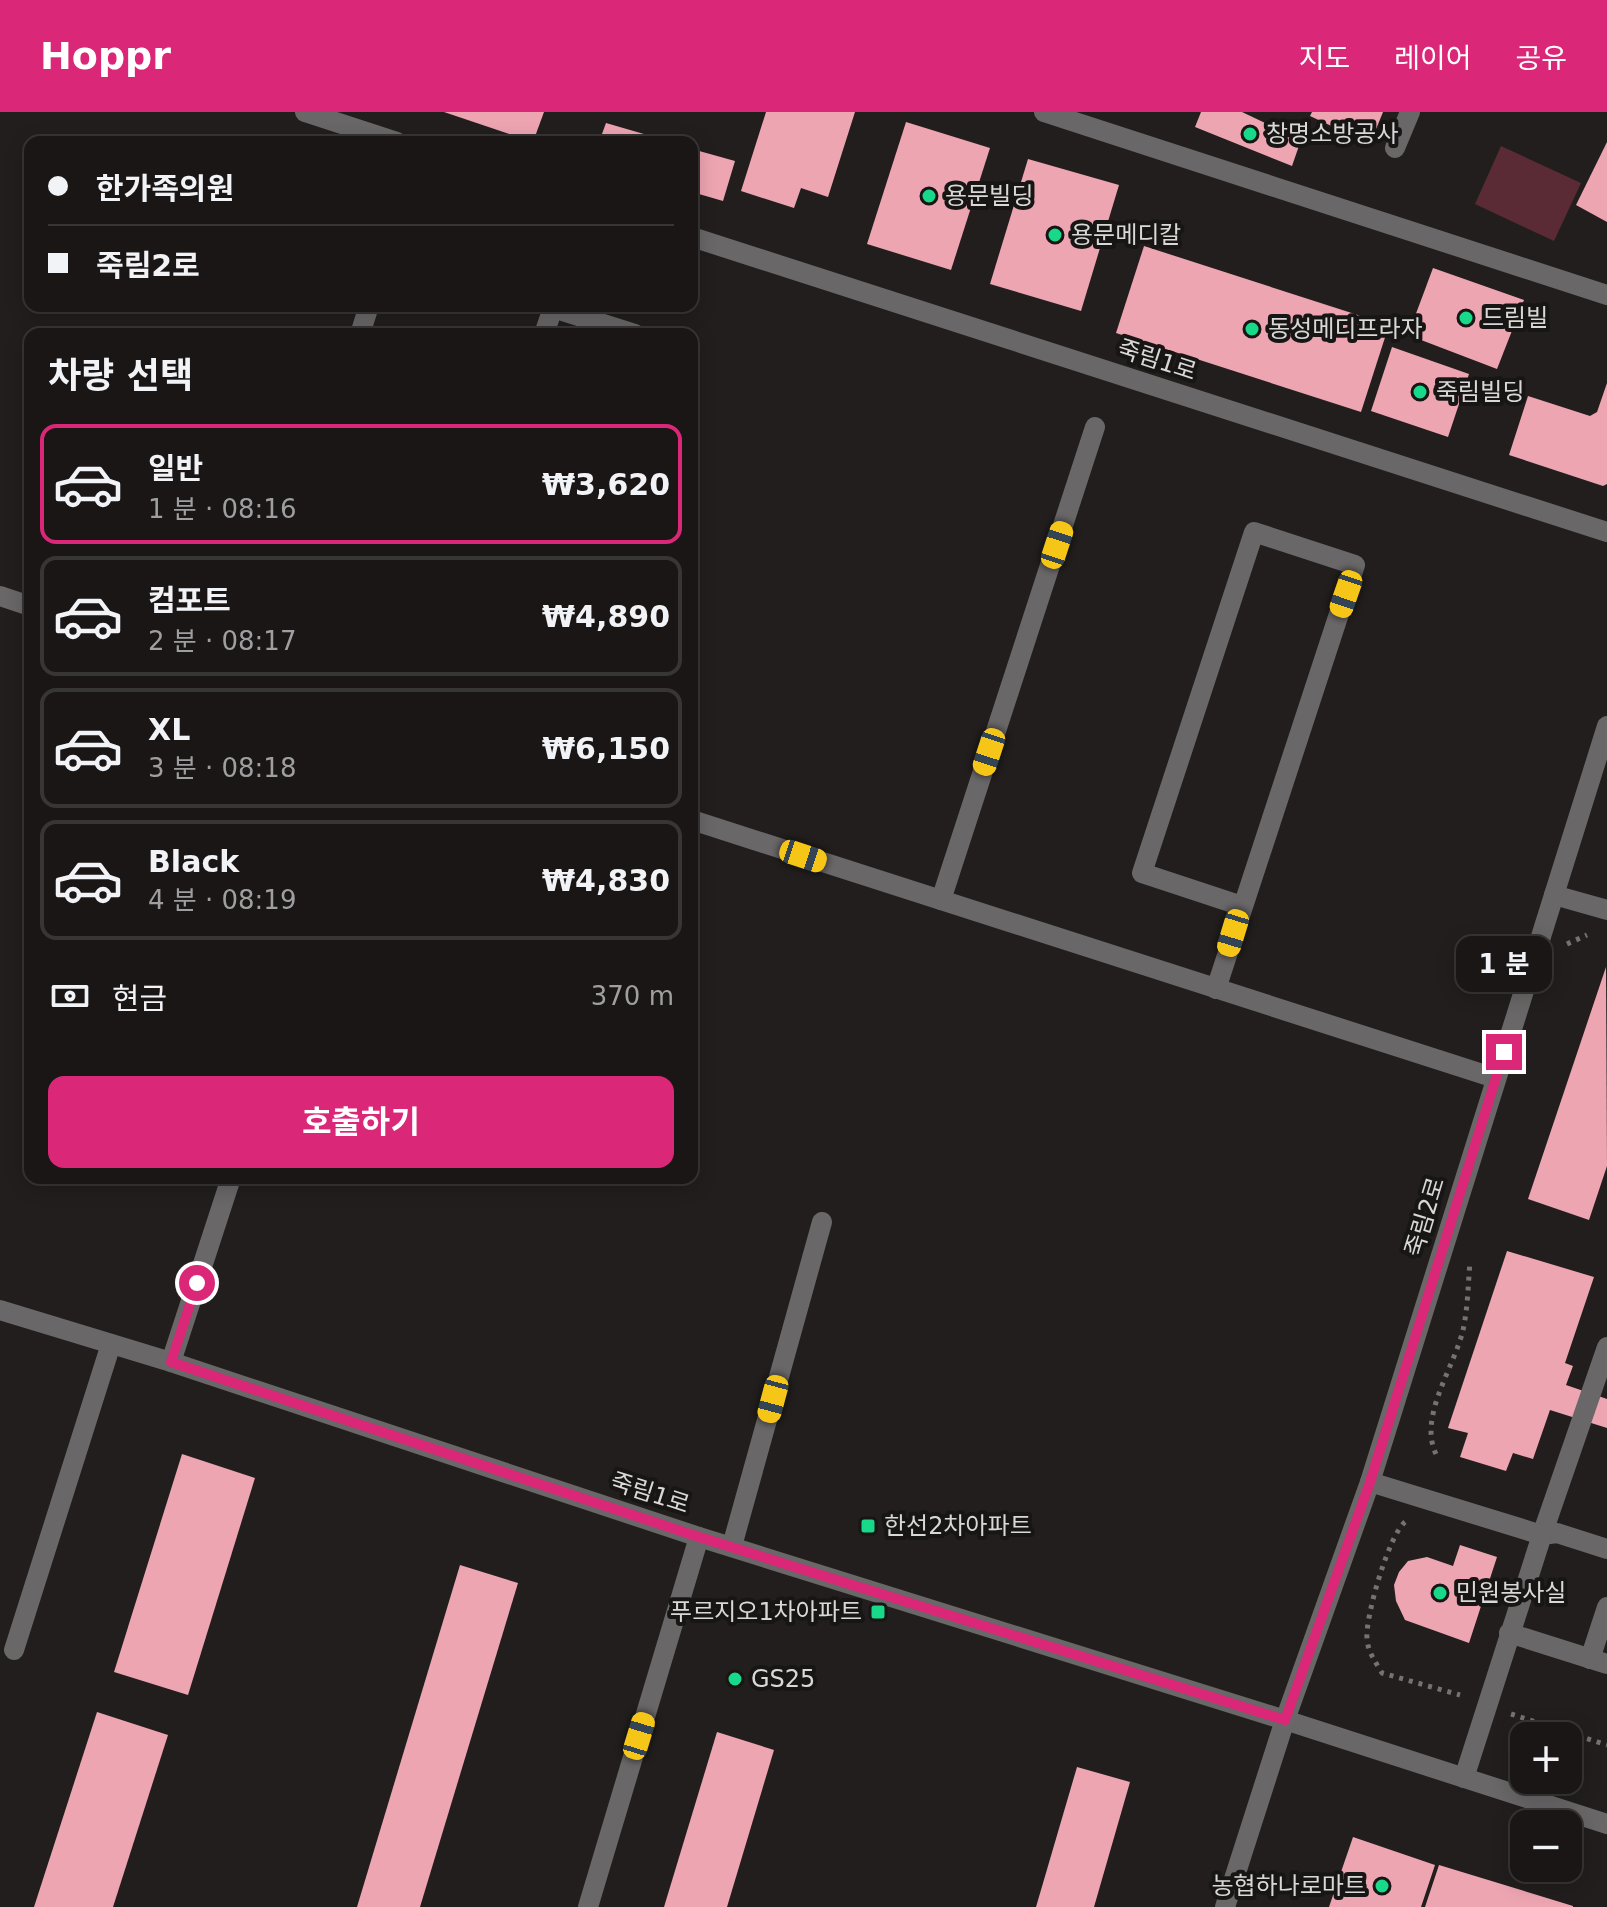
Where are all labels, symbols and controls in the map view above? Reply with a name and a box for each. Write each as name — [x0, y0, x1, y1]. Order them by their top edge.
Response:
text: Hoppr — [40, 34, 171, 78]
text: 지도 — [1299, 42, 1350, 75]
text: 레이어 — [1394, 42, 1471, 75]
text: 공유 — [1515, 42, 1567, 75]
place label: 창명소방공사 — [1266, 120, 1398, 148]
marker: 창명소방공사 — [1241, 125, 1259, 143]
text: 한가족의원 — [96, 171, 234, 206]
place label: 용문빌딩 — [945, 182, 1033, 210]
marker: 용문빌딩 — [920, 187, 938, 205]
place label: 용문메디칼 — [1071, 221, 1181, 249]
marker: 용문메디칼 — [1046, 226, 1064, 244]
text: 죽림2로 — [96, 248, 200, 283]
place label: 드림빌 — [1482, 304, 1548, 332]
marker: 드림빌 — [1457, 309, 1475, 327]
place label: 동성메디프라자 — [1268, 315, 1423, 343]
marker: 동성메디프라자 — [1243, 320, 1261, 338]
street label: 죽림1로 — [1114, 334, 1200, 386]
text: 차량 선택 — [48, 355, 193, 396]
place label: 죽림빌딩 — [1436, 378, 1524, 406]
marker: 죽림빌딩 — [1411, 383, 1429, 401]
icon: car — [52, 448, 124, 520]
text: 일반 — [148, 451, 203, 486]
text: ₩3,620 — [542, 467, 670, 502]
text: 1 분 · 08:16 — [148, 494, 296, 524]
car — [1038, 518, 1076, 572]
car — [1327, 567, 1365, 621]
icon: car — [52, 580, 124, 652]
text: 컴포트 — [148, 583, 231, 618]
text: ₩4,890 — [542, 599, 670, 634]
text: 2 분 · 08:17 — [148, 626, 296, 656]
icon: car — [52, 712, 124, 784]
text: XL — [148, 712, 190, 747]
car — [970, 725, 1008, 779]
text: ₩6,150 — [542, 731, 670, 766]
text: 3 분 · 08:18 — [148, 753, 296, 783]
car — [776, 837, 830, 875]
icon: car — [52, 844, 124, 916]
text: Black — [148, 844, 239, 879]
text: ₩4,830 — [542, 863, 670, 898]
text: 4 분 · 08:19 — [148, 885, 296, 915]
car — [1215, 907, 1251, 959]
callout: 1 분 — [1456, 936, 1552, 992]
text: 1 분 — [1478, 949, 1530, 979]
icon: cash — [48, 974, 92, 1018]
text: 현금 — [112, 981, 167, 1016]
text: 370 m — [591, 981, 674, 1011]
route end — [1486, 1034, 1522, 1070]
button: 호출하기 — [48, 1076, 674, 1168]
street label: 죽림2로 — [1400, 1174, 1450, 1260]
route start — [179, 1265, 215, 1301]
car — [755, 1373, 791, 1425]
street label: 죽림1로 — [607, 1467, 693, 1519]
place label: 한선2차아파트 — [884, 1512, 1032, 1540]
marker: 한선2차아파트 — [859, 1517, 877, 1535]
place label: 민원봉사실 — [1456, 1579, 1566, 1607]
marker: 민원봉사실 — [1431, 1584, 1449, 1602]
place label: 푸르지오1차아파트 — [670, 1598, 862, 1626]
marker: 푸르지오1차아파트 — [869, 1603, 887, 1621]
place label: GS25 — [751, 1665, 815, 1693]
marker: GS25 — [726, 1670, 744, 1688]
car — [621, 1710, 657, 1762]
map controls — [1510, 1722, 1582, 1882]
button: + — [1510, 1722, 1582, 1794]
button: − — [1510, 1810, 1582, 1882]
place label: 농협하나로마트 — [1211, 1872, 1366, 1900]
marker: 농협하나로마트 — [1373, 1877, 1391, 1895]

